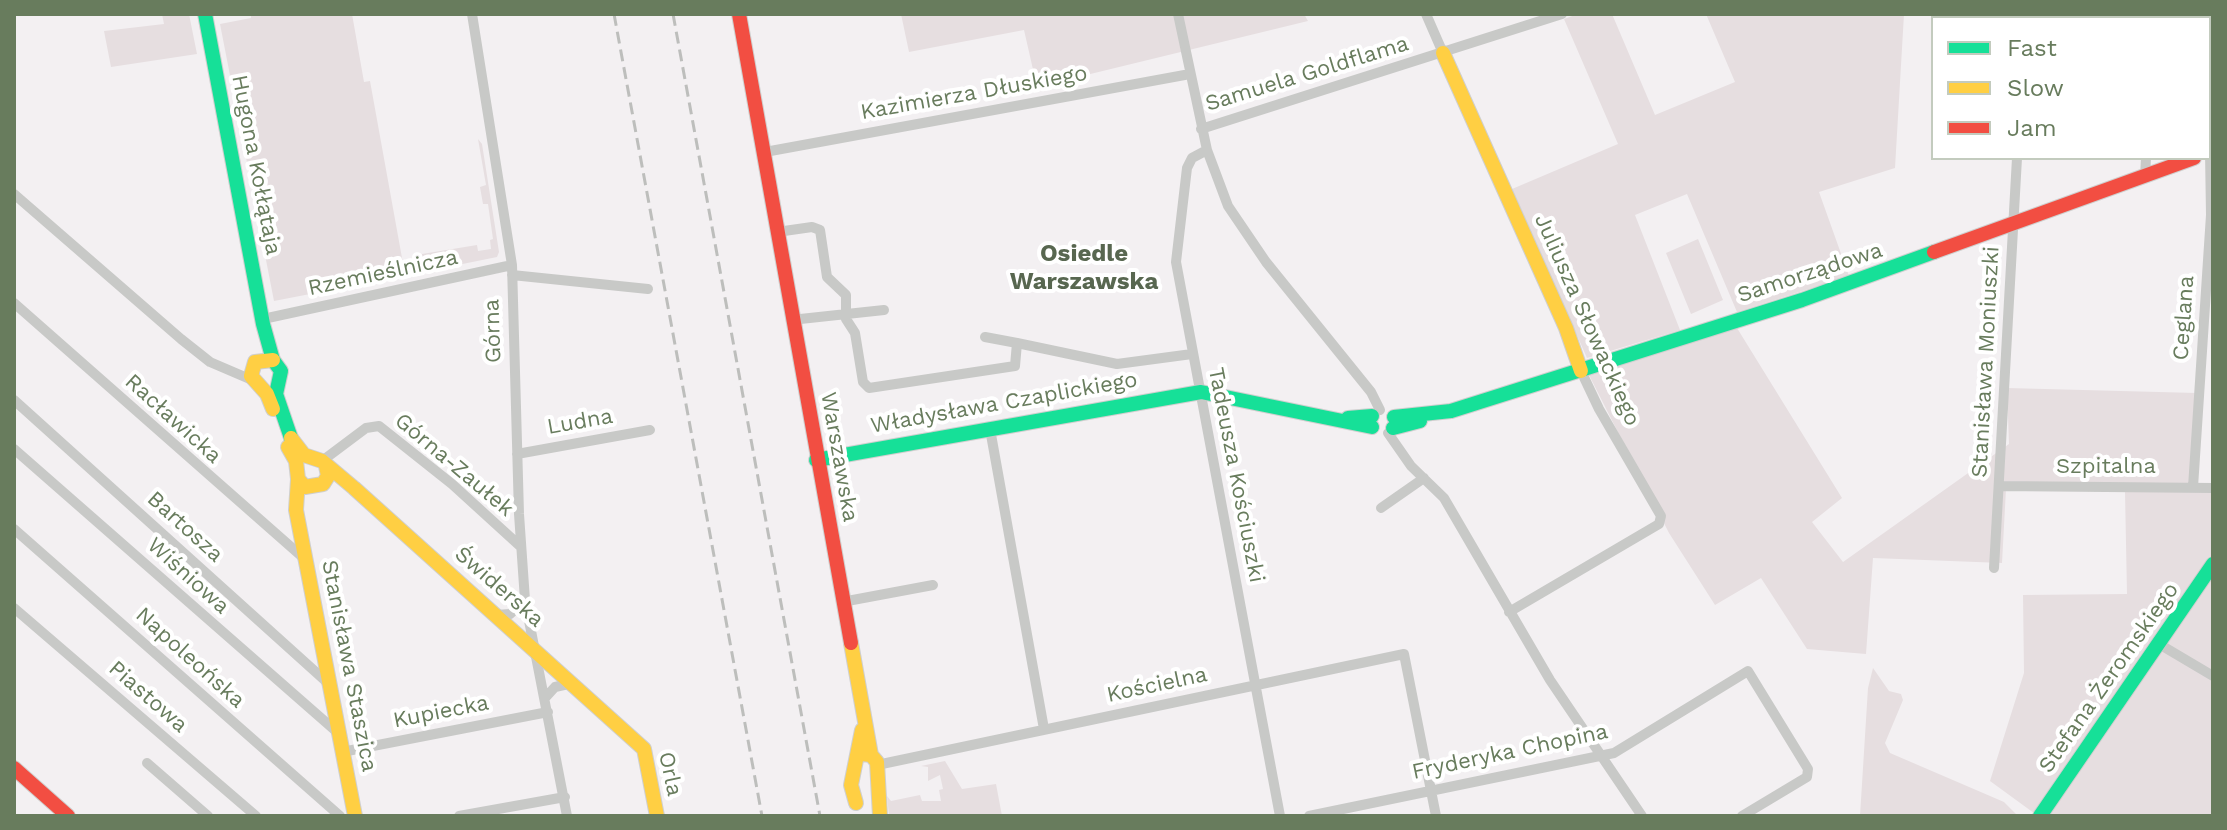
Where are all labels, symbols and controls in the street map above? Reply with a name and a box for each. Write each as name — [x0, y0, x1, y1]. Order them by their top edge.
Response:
legend — [1931, 16, 2211, 160]
street label: Samuela Goldflama — [1202, 31, 1412, 117]
text: Fast — [2007, 34, 2057, 62]
street label: Kazimierza Dłuskiego — [859, 60, 1089, 126]
street label: Hugona Kołłątaja — [226, 73, 286, 257]
text: Slow — [2007, 74, 2064, 102]
text: Jam — [2007, 114, 2057, 142]
street label: Juliusza Słowackiego — [1528, 210, 1646, 430]
street label: Samorządowa — [1734, 237, 1886, 309]
district label: Osiedle Warszawska — [1010, 240, 1158, 296]
street label: Rzemieślnicza — [306, 244, 460, 302]
street label: Stanisława Moniuszki — [1967, 246, 2005, 478]
street label: Ceglana — [2168, 275, 2200, 361]
street label: Górna — [479, 298, 507, 364]
street label: Tadeusza Kościuszki — [1202, 365, 1270, 585]
street label: Władysława Czaplickiego — [869, 367, 1139, 439]
street label: Racławicka — [119, 369, 227, 469]
street label: Warszawska — [815, 390, 863, 524]
street label: Ludna — [545, 403, 615, 441]
street label: Górna-Zaułek — [389, 408, 519, 522]
street label: Szpitalna — [2056, 454, 2156, 480]
street label: Bartosza — [141, 486, 229, 568]
street label: Wiśniowa — [141, 532, 235, 620]
street label: Świderska — [449, 541, 549, 633]
street label: Stanisława Staszica — [316, 558, 382, 774]
street label: Stefana Żeromskiego — [2033, 578, 2185, 778]
street label: Napoleońska — [130, 602, 250, 714]
street label: Piastowa — [103, 656, 193, 738]
street label: Kościelna — [1104, 661, 1210, 709]
street label: Kupiecka — [391, 690, 491, 734]
street label: Fryderyka Chopina — [1410, 718, 1610, 786]
street label: Orla — [652, 749, 688, 799]

